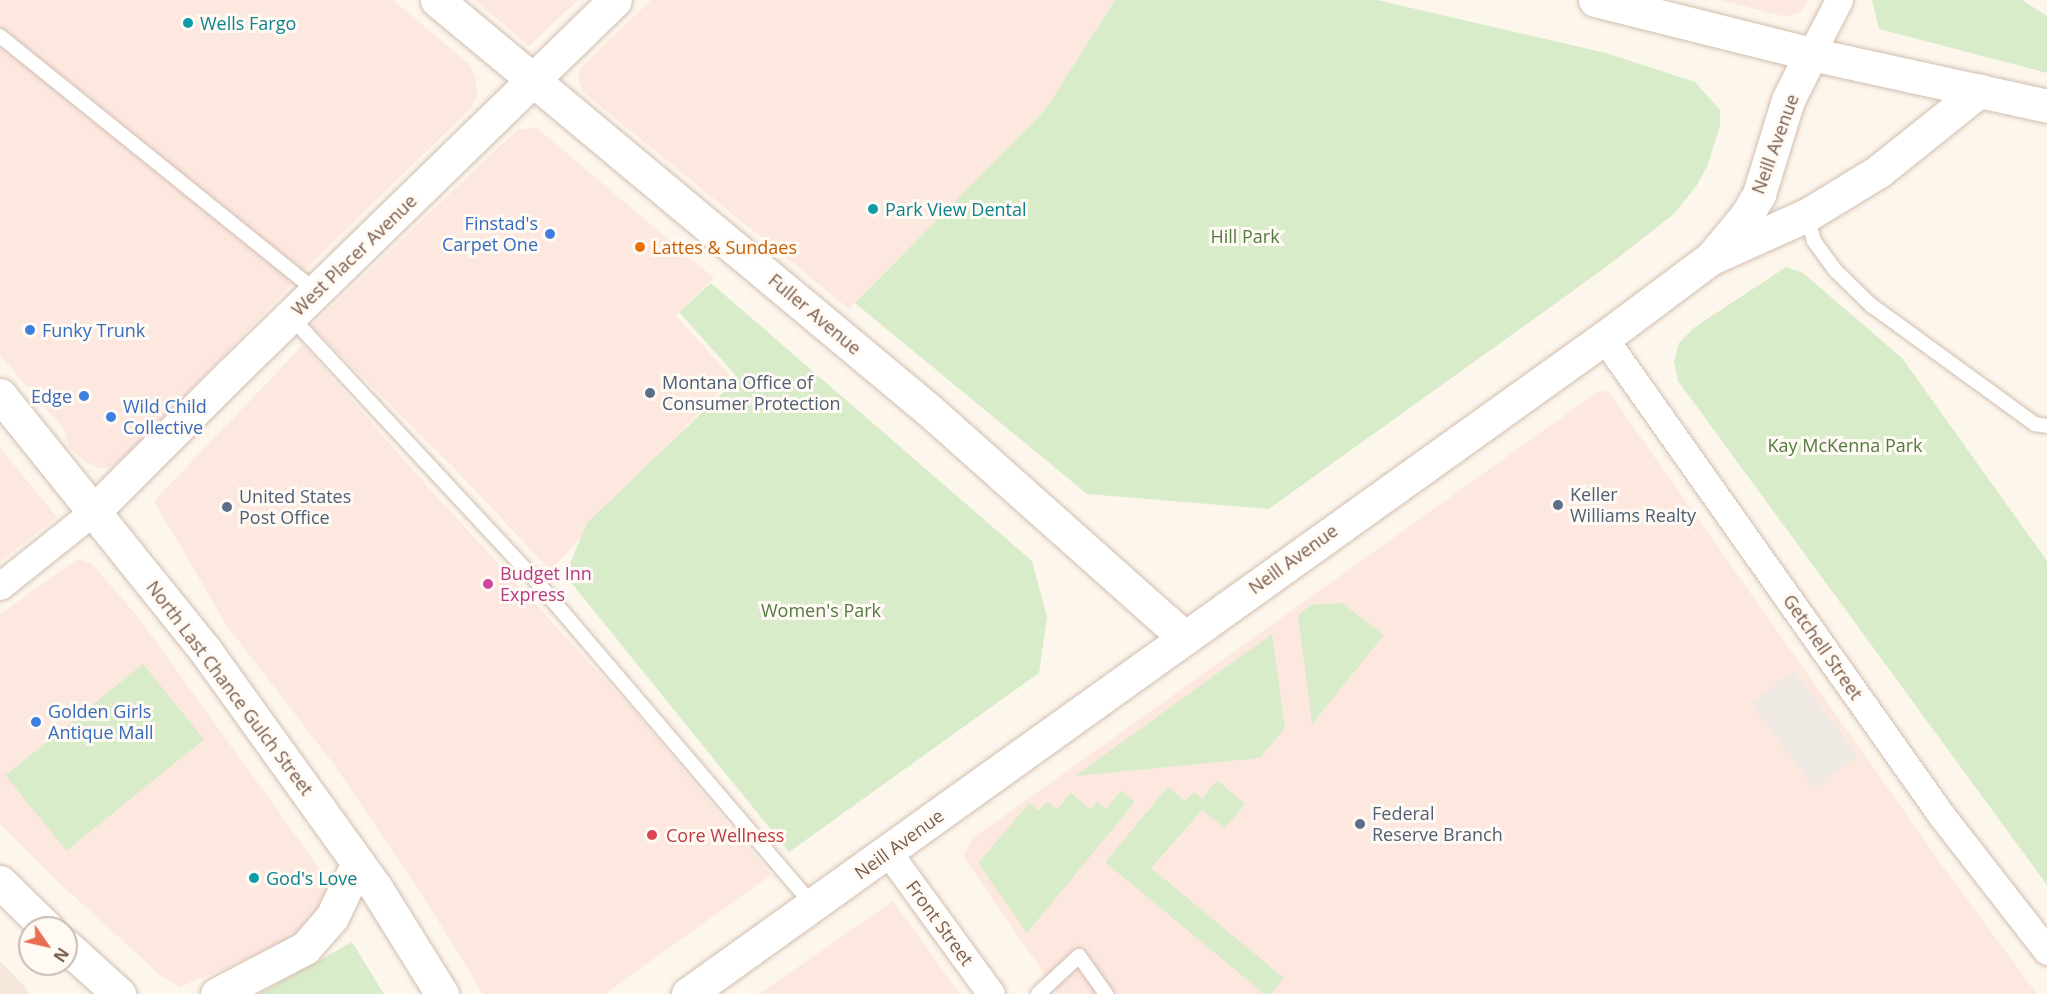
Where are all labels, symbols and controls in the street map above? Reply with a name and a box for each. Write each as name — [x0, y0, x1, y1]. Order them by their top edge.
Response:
place label: Wells Fargo — [200, 12, 296, 34]
marker: Wells Fargo — [181, 16, 195, 30]
street label: Neill Avenue — [1747, 91, 1803, 197]
street label: West Placer Avenue — [287, 190, 421, 320]
place label: Park View Dental — [885, 198, 1026, 220]
marker: Park View Dental — [866, 202, 880, 216]
place label: Finstad's Carpet One — [442, 213, 538, 256]
park label: Hill Park — [1210, 225, 1280, 247]
marker: Finstad's Carpet One — [543, 227, 557, 241]
place label: Lattes & Sundaes — [652, 236, 797, 258]
marker: Lattes & Sundaes — [633, 240, 647, 254]
street label: Fuller Avenue — [764, 269, 866, 359]
place label: Funky Trunk — [42, 319, 145, 341]
marker: Funky Trunk — [23, 323, 37, 337]
place label: Montana Office of Consumer Protection — [662, 372, 841, 415]
place label: Edge — [31, 385, 72, 407]
marker: Montana Office of Consumer Protection — [643, 386, 657, 400]
marker: Edge — [77, 389, 91, 403]
place label: Wild Child Collective — [123, 396, 207, 438]
marker: Wild Child Collective — [104, 410, 118, 424]
park label: Kay McKenna Park — [1767, 434, 1923, 456]
place label: Keller Williams Realty — [1570, 484, 1696, 526]
place label: United States Post Office — [239, 486, 351, 528]
marker: Keller Williams Realty — [1551, 498, 1565, 512]
marker: United States Post Office — [220, 500, 234, 514]
street label: Neill Avenue — [1244, 520, 1342, 598]
place label: Budget Inn Express — [500, 563, 592, 606]
street label: North Last Chance Gulch Street — [142, 576, 318, 800]
marker: Budget Inn Express — [481, 577, 495, 591]
street label: Getchell Street — [1779, 590, 1867, 704]
park label: Women's Park — [761, 599, 881, 621]
place label: Golden Girls Antique Mall — [48, 701, 153, 744]
marker: Golden Girls Antique Mall — [29, 715, 43, 729]
place label: Federal Reserve Branch — [1372, 803, 1503, 846]
street label: Neill Avenue — [850, 805, 948, 883]
marker: Federal Reserve Branch — [1353, 817, 1367, 831]
place label: Core Wellness — [666, 824, 784, 846]
marker: Core Wellness — [643, 826, 661, 844]
place label: God's Love — [266, 867, 357, 889]
marker: God's Love — [247, 871, 261, 885]
street label: Front Street — [902, 876, 978, 970]
north arrow — [18, 916, 78, 976]
text: N — [49, 943, 74, 966]

